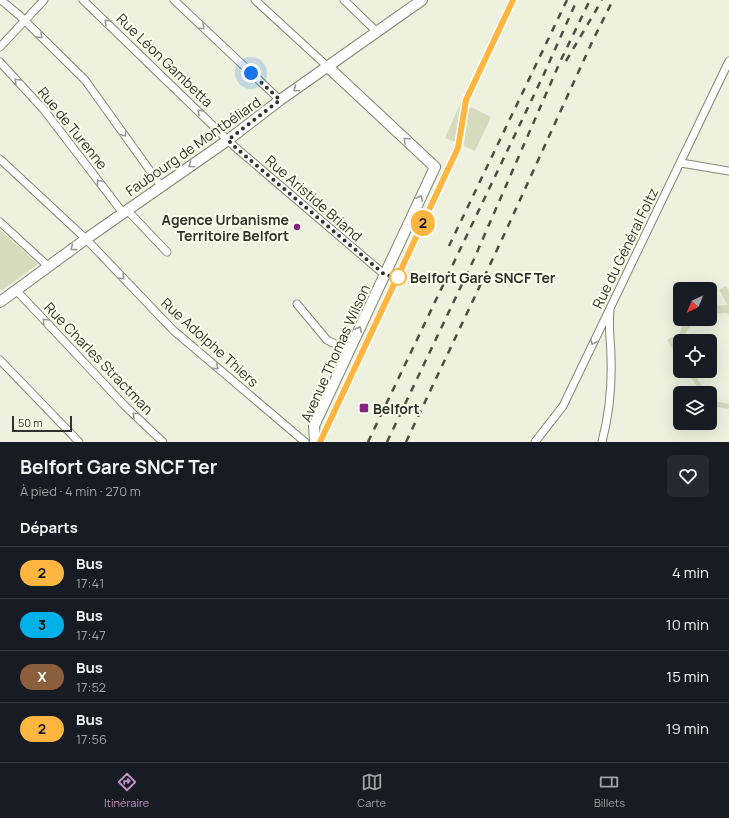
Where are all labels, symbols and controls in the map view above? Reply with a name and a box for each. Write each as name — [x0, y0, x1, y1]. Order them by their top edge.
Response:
street label: Rue Léon Gambetta — [113, 9, 217, 111]
one-way arrow — [104, 20, 111, 27]
one-way arrow — [197, 22, 205, 30]
one-way arrow — [35, 31, 43, 38]
your location — [241, 63, 261, 83]
one-way arrow — [15, 78, 22, 86]
street label: Rue de Turenne — [34, 83, 112, 173]
one-way arrow — [294, 84, 301, 91]
street label: Faubourg de Montbéliard — [122, 92, 264, 200]
one-way arrow — [197, 109, 205, 117]
one-way arrow — [119, 130, 127, 137]
one-way arrow — [404, 138, 411, 145]
street label: Rue Aristide Briand — [262, 151, 366, 245]
one-way arrow — [188, 160, 195, 168]
one-way arrow — [97, 179, 104, 186]
street label: Rue du Général Foltz — [588, 185, 662, 311]
one-way arrow — [415, 195, 423, 203]
place label: Agence Urbanisme Territoire Belfort — [162, 210, 289, 245]
line badge: 2 — [410, 210, 436, 236]
text: 2 — [419, 213, 427, 232]
marker: Agence Urbanisme Territoire Belfort — [292, 222, 302, 232]
one-way arrow — [71, 243, 78, 250]
marker: Belfort Gare SNCF Ter — [389, 268, 407, 286]
place label: Belfort Gare SNCF Ter — [410, 268, 556, 287]
one-way arrow — [117, 272, 125, 280]
street label: Avenue Thomas Wilson — [296, 281, 374, 425]
north arrow — [673, 282, 717, 326]
map controls — [673, 282, 717, 430]
street label: Rue Adolphe Thiers — [157, 293, 263, 391]
street label: Rue Charles Stractman — [40, 298, 158, 418]
one-way arrow — [43, 318, 50, 326]
one-way arrow — [354, 326, 362, 333]
button: locate — [673, 334, 717, 378]
one-way arrow — [590, 338, 598, 346]
one-way arrow — [212, 362, 219, 369]
button: layers — [673, 386, 717, 430]
place label: Belfort — [373, 399, 420, 418]
marker: Belfort — [358, 402, 370, 414]
one-way arrow — [132, 412, 140, 420]
scale bar — [12, 414, 72, 433]
text: 50 m — [18, 415, 43, 430]
text: Belfort Gare SNCF Ter — [20, 454, 217, 480]
button: heart — [667, 455, 709, 497]
text: À pied · 4 min · 270 m — [20, 482, 141, 500]
text: Départs — [20, 517, 78, 538]
text: Bus — [76, 553, 103, 574]
text: 4 min — [672, 562, 709, 583]
text: 2 — [38, 563, 46, 582]
text: 17:41 — [76, 574, 104, 592]
text: Bus — [76, 605, 103, 626]
text: 10 min — [666, 614, 709, 635]
text: 3 — [38, 615, 46, 634]
text: 17:47 — [76, 626, 106, 644]
text: Bus — [76, 657, 103, 678]
text: 15 min — [666, 666, 709, 687]
text: X — [37, 667, 47, 686]
text: 17:52 — [76, 678, 106, 696]
text: Bus — [76, 709, 103, 730]
text: 19 min — [666, 718, 709, 739]
text: 2 — [38, 719, 46, 738]
text: 17:56 — [76, 730, 107, 748]
tab: Itinéraire — [104, 771, 149, 810]
tab: Carte — [357, 771, 386, 810]
tab: Billets — [594, 771, 625, 810]

